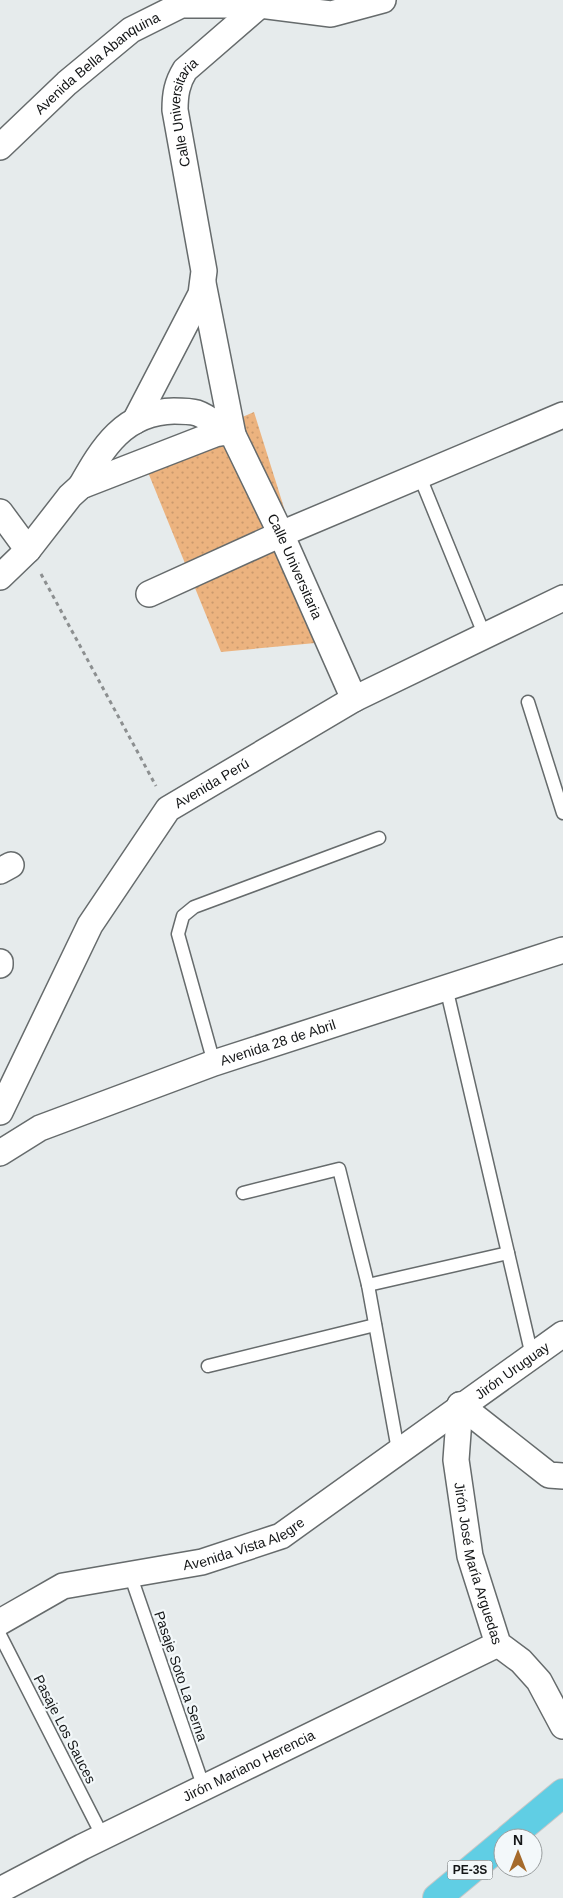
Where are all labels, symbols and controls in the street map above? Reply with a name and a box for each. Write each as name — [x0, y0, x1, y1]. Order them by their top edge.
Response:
street label: Avenida Bella Abanquina — [31, 9, 163, 117]
street label: Calle Universitaria — [167, 55, 201, 168]
street label: Calle Universitaria — [264, 511, 326, 622]
street label: Avenida Perú — [171, 755, 252, 811]
street label: Avenida 28 de Abril — [218, 1016, 338, 1069]
street label: Jirón Uruguay — [472, 1339, 552, 1402]
street label: Jirón José María Arguedas — [451, 1481, 506, 1646]
street label: Avenida Vista Alegre — [182, 1514, 307, 1573]
street label: Pasaje Soto La Serna — [151, 1609, 211, 1743]
street label: Pasaje Los Sauces — [31, 1672, 99, 1786]
street label: Jirón Mariano Herencia — [180, 1727, 317, 1805]
north arrow — [493, 1828, 543, 1878]
text: N — [513, 1832, 523, 1848]
road number: PE-3S — [448, 1860, 492, 1880]

